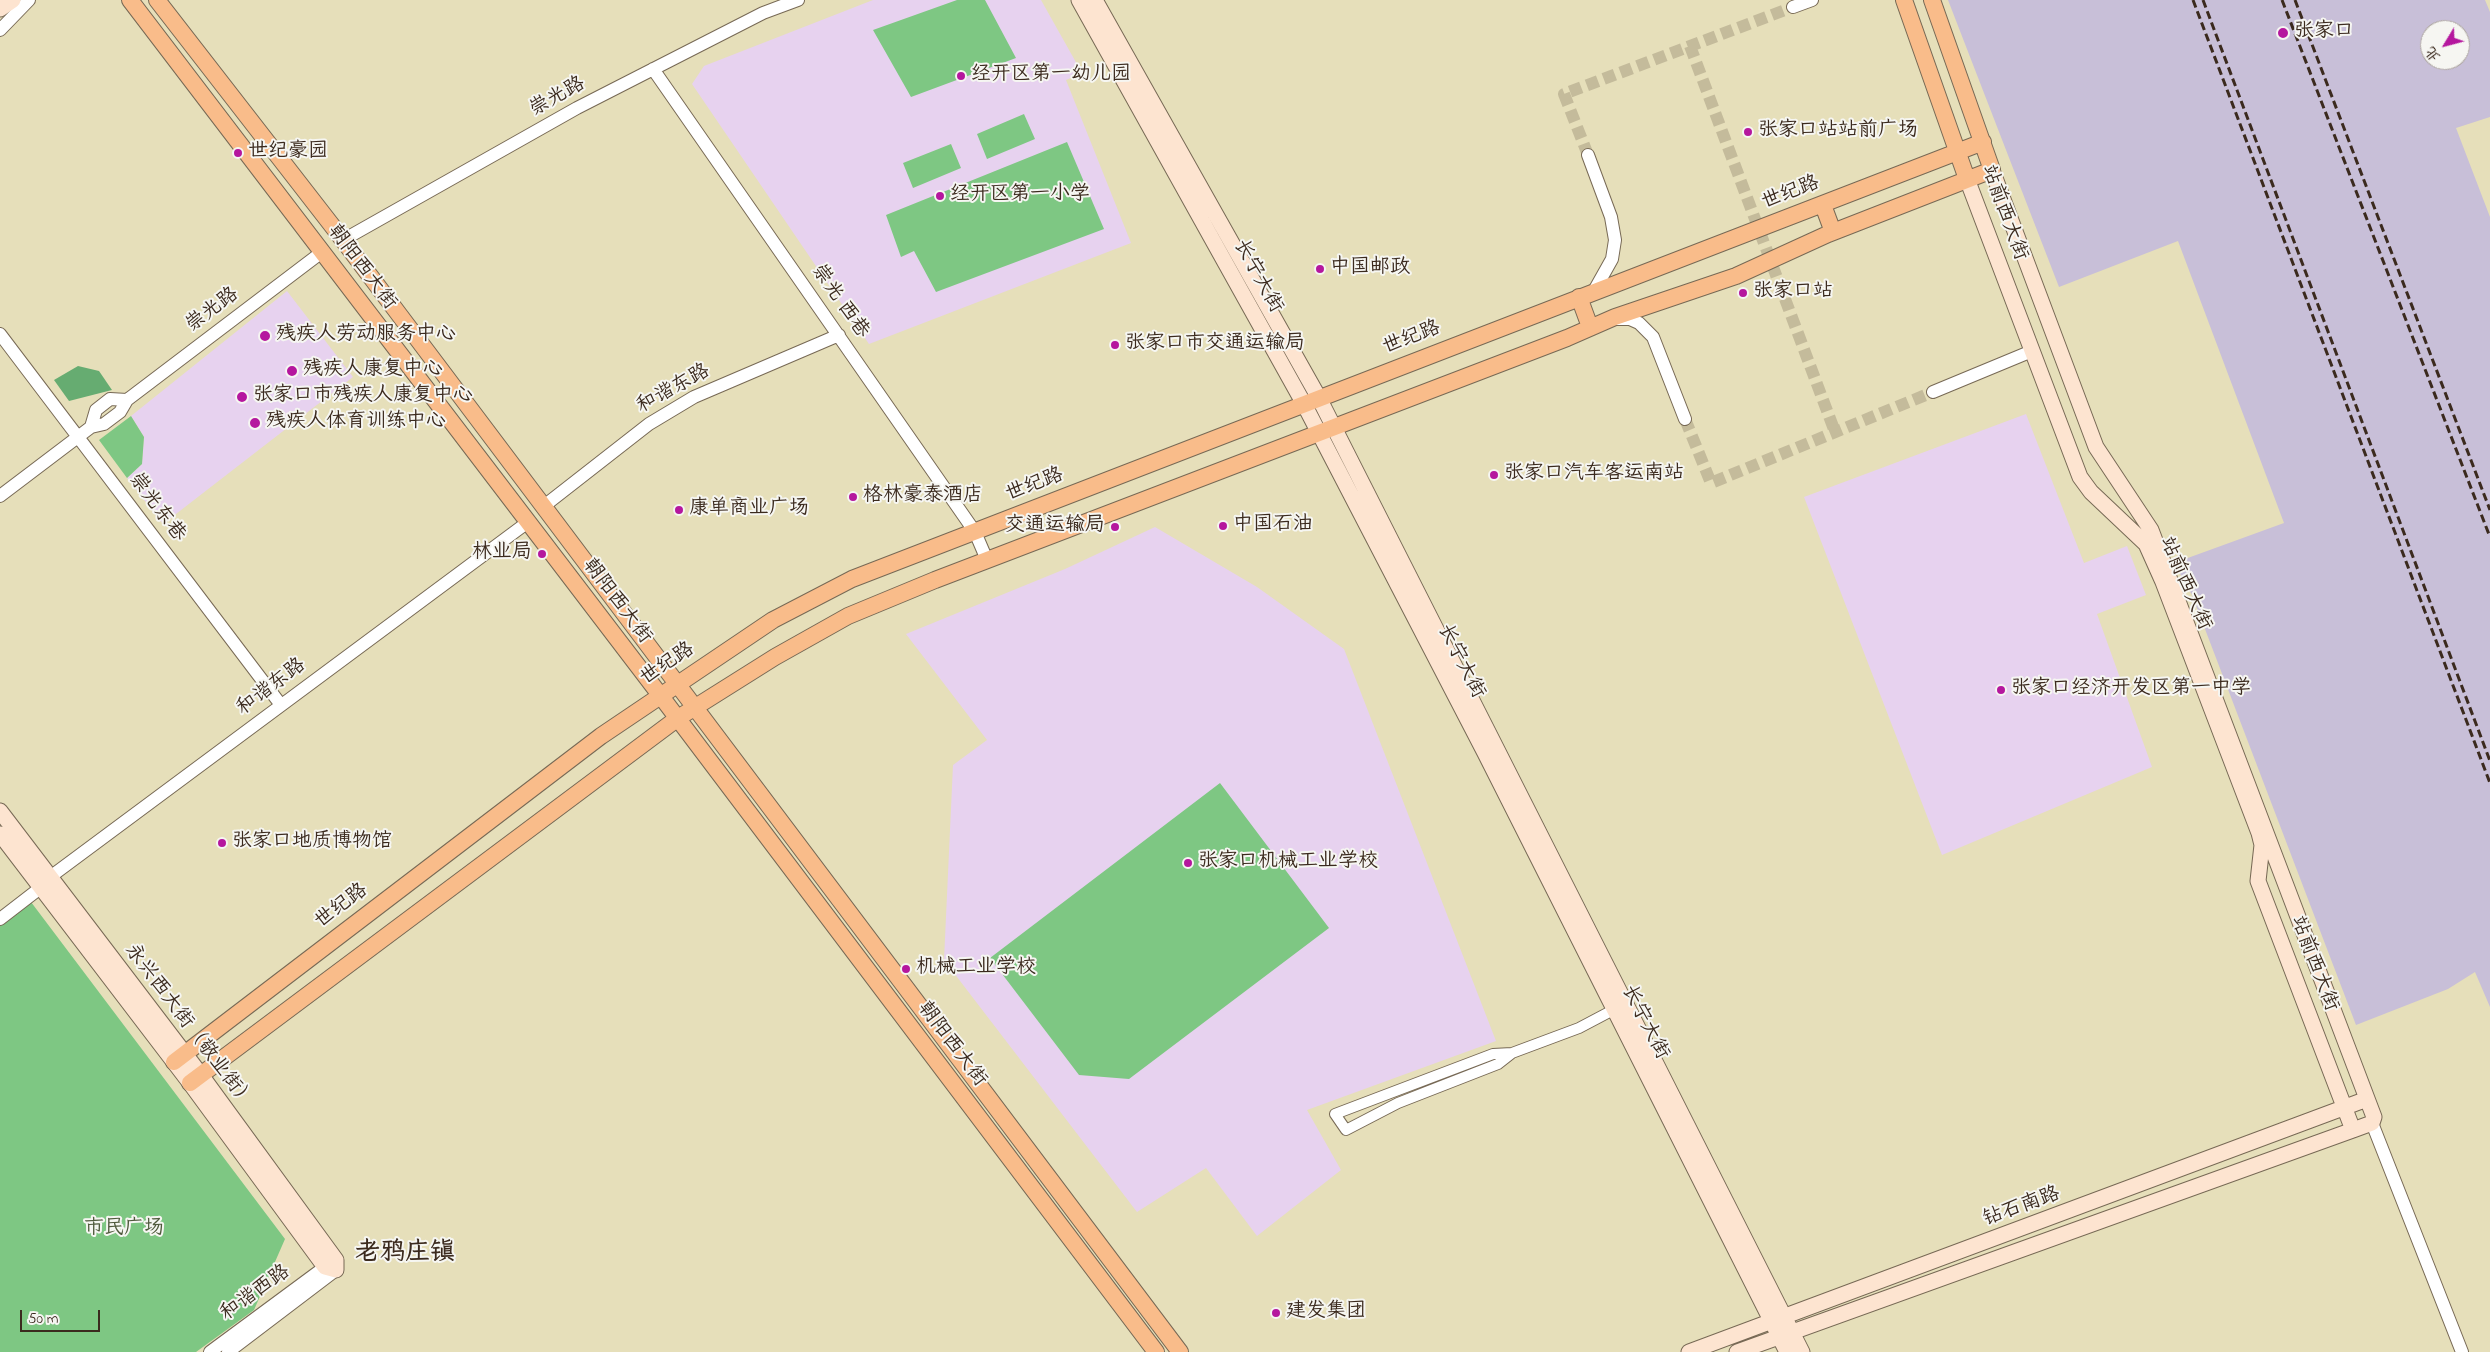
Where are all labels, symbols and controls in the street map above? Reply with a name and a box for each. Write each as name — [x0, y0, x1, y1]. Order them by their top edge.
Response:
north arrow — [2420, 20, 2470, 70]
place label: 张家口 — [2294, 21, 2354, 45]
marker: 张家口 — [2276, 26, 2290, 40]
text: 北 — [2421, 42, 2446, 66]
place label: 经开区第一幼儿园 — [971, 64, 1131, 88]
marker: 经开区第一幼儿园 — [955, 70, 967, 82]
street label: 崇光路 — [526, 73, 590, 123]
place label: 张家口站站前广场 — [1758, 120, 1918, 144]
marker: 张家口站站前广场 — [1742, 126, 1754, 138]
place label: 世纪豪园 — [248, 141, 328, 165]
marker: 世纪豪园 — [232, 147, 244, 159]
street label: 站前西大街 — [1975, 162, 2031, 264]
street label: 世纪路 — [1759, 172, 1823, 216]
place label: 经开区第一小学 — [950, 184, 1090, 208]
marker: 经开区第一小学 — [934, 190, 946, 202]
street label: 朝阳西大街 — [321, 221, 401, 315]
street label: 长宁大街 — [1227, 236, 1287, 318]
place label: 中国邮政 — [1330, 257, 1410, 281]
street label: 崇光 西巷 — [805, 260, 873, 344]
marker: 中国邮政 — [1314, 263, 1326, 275]
place label: 张家口站 — [1753, 281, 1833, 305]
street label: 崇光路 — [182, 283, 244, 339]
marker: 张家口站 — [1737, 287, 1749, 299]
street label: 世纪路 — [1380, 317, 1444, 361]
place label: 残疾人劳动服务中心 — [276, 324, 456, 348]
marker: 残疾人劳动服务中心 — [258, 329, 272, 343]
place label: 张家口市交通运输局 — [1125, 333, 1305, 357]
marker: 张家口市交通运输局 — [1109, 339, 1121, 351]
place label: 残疾人康复中心 — [303, 359, 443, 383]
street label: 和谐东路 — [633, 360, 715, 420]
marker: 残疾人康复中心 — [285, 364, 299, 378]
place label: 张家口市残疾人康复中心 — [253, 385, 473, 409]
marker: 张家口市残疾人康复中心 — [235, 390, 249, 404]
place label: 残疾人体育训练中心 — [266, 411, 446, 435]
marker: 残疾人体育训练中心 — [248, 416, 262, 430]
place label: 张家口汽车客运南站 — [1504, 463, 1684, 487]
street label: 世纪路 — [1003, 464, 1067, 508]
street label: 崇光东巷 — [122, 469, 190, 547]
marker: 张家口汽车客运南站 — [1488, 469, 1500, 481]
place label: 格林豪泰酒店 — [863, 485, 983, 509]
marker: 格林豪泰酒店 — [847, 491, 859, 503]
place label: 康单商业广场 — [689, 498, 809, 522]
marker: 康单商业广场 — [673, 504, 685, 516]
place label: 中国石油 — [1233, 514, 1313, 538]
place label: 交通运输局 — [1005, 515, 1105, 539]
marker: 中国石油 — [1217, 520, 1229, 532]
marker: 交通运输局 — [1109, 521, 1121, 533]
street label: 站前西大街 — [2153, 533, 2215, 635]
place label: 林业局 — [472, 542, 532, 566]
marker: 林业局 — [536, 548, 548, 560]
street label: 朝阳西大街 — [576, 555, 656, 649]
street label: 长宁大街 — [1431, 621, 1489, 703]
street label: 世纪路 — [636, 638, 700, 692]
street label: 和谐东路 — [233, 654, 311, 722]
place label: 张家口经济开发区第一中学 — [2011, 678, 2251, 702]
marker: 张家口经济开发区第一中学 — [1995, 684, 2007, 696]
place label: 张家口地质博物馆 — [232, 831, 392, 855]
marker: 张家口地质博物馆 — [216, 837, 228, 849]
place label: 张家口机械工业学校 — [1198, 851, 1378, 875]
marker: 张家口机械工业学校 — [1182, 857, 1194, 869]
street label: 世纪路 — [311, 879, 373, 935]
street label: 站前西大街 — [2284, 913, 2342, 1015]
street label: 永兴西大街（敬业街） — [118, 940, 258, 1114]
place label: 机械工业学校 — [916, 957, 1036, 981]
marker: 机械工业学校 — [900, 963, 912, 975]
street label: 长宁大街 — [1615, 982, 1673, 1064]
street label: 朝阳西大街 — [911, 998, 991, 1092]
street label: 钻石南路 — [1980, 1183, 2064, 1233]
park label: 市民广场 — [84, 1218, 164, 1242]
district label: 老鸦庄镇 — [355, 1240, 455, 1270]
street label: 和谐西路 — [217, 1261, 295, 1327]
scale bar — [22, 1300, 102, 1332]
place label: 建发集团 — [1286, 1301, 1366, 1325]
marker: 建发集团 — [1270, 1307, 1282, 1319]
text: 50 m — [28, 1308, 58, 1330]

